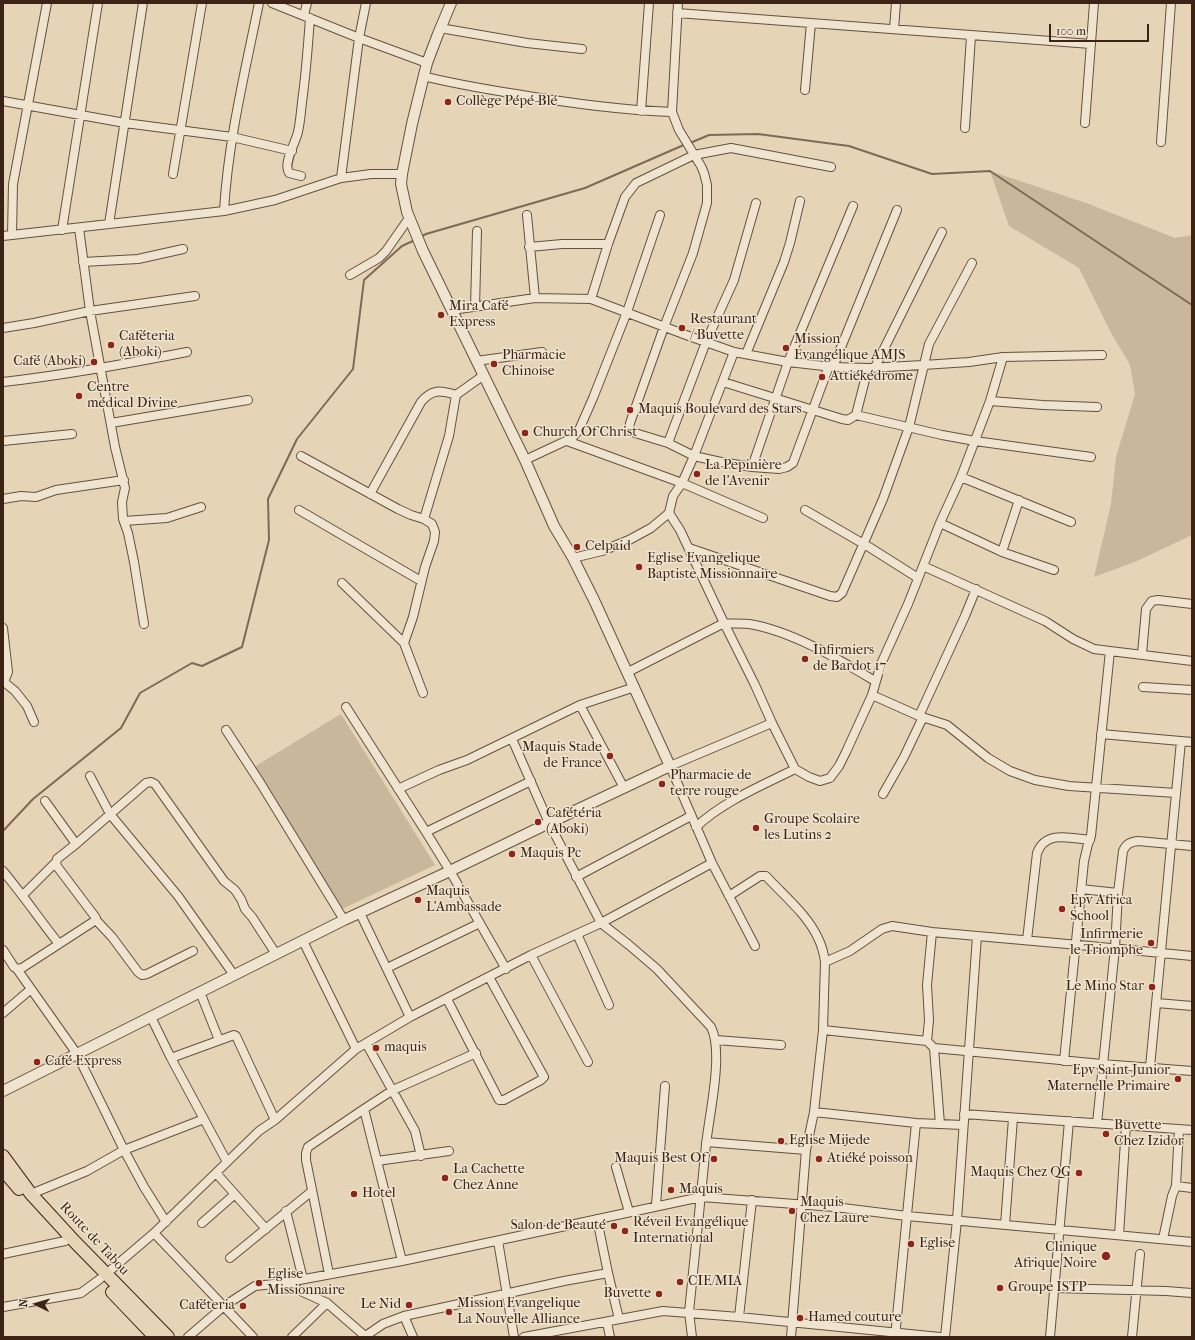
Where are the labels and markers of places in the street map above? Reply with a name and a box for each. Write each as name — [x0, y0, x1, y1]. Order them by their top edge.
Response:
place label: Collège Pépé-Blé — [456, 94, 557, 110]
marker: Collège Pépé-Blé — [443, 97, 453, 107]
place label: Mira Café Express — [449, 299, 509, 332]
marker: Mira Café Express — [436, 310, 446, 320]
place label: Restaurant / Buvette — [690, 312, 757, 344]
marker: Restaurant / Buvette — [677, 323, 687, 333]
place label: Caféteria (Aboki) — [119, 329, 175, 362]
place label: Mission Evangélique AMJS — [794, 332, 905, 364]
marker: Caféteria (Aboki) — [106, 340, 116, 350]
marker: Mission Evangélique AMJS — [781, 343, 791, 353]
place label: Pharmacie Chinoise — [502, 348, 566, 380]
place label: Café (Aboki) — [13, 354, 86, 370]
marker: Café (Aboki) — [89, 357, 99, 367]
marker: Pharmacie Chinoise — [489, 359, 499, 369]
place label: Attiékédrome — [830, 369, 913, 385]
marker: Attiékédrome — [817, 372, 827, 382]
place label: Centre médical Divine — [87, 380, 177, 412]
marker: Centre médical Divine — [74, 391, 84, 401]
place label: Maquis Boulevard des Stars — [638, 402, 802, 418]
marker: Maquis Boulevard des Stars — [625, 405, 635, 415]
place label: Church Of Christ — [533, 425, 637, 441]
marker: Church Of Christ — [520, 428, 530, 438]
place label: La Pepinière de l'Avenir — [705, 458, 782, 490]
marker: La Pepinière de l'Avenir — [692, 469, 702, 479]
place label: Celpaid — [585, 539, 631, 555]
marker: Celpaid — [572, 542, 582, 552]
place label: Eglise Evangelique Baptiste Missionnaire — [647, 551, 777, 584]
marker: Eglise Evangelique Baptiste Missionnaire — [634, 562, 644, 572]
place label: Infirmiers de Bardot 17 — [813, 643, 886, 676]
marker: Infirmiers de Bardot 17 — [800, 654, 810, 664]
place label: Maquis Stade de France — [522, 740, 602, 772]
marker: Maquis Stade de France — [605, 751, 615, 761]
place label: Pharmacie de terre rouge — [670, 768, 752, 800]
marker: Pharmacie de terre rouge — [657, 779, 667, 789]
place label: Cafétéria (Aboki) — [546, 806, 602, 838]
place label: Groupe Scolaire les Lutins 2 — [764, 812, 860, 844]
marker: Cafétéria (Aboki) — [533, 817, 543, 827]
marker: Groupe Scolaire les Lutins 2 — [751, 823, 761, 833]
place label: Maquis Pc — [520, 846, 581, 862]
marker: Maquis Pc — [507, 849, 517, 859]
place label: Maquis L'Ambassade — [426, 884, 502, 916]
place label: Epv Africa School — [1070, 893, 1132, 926]
marker: Maquis L'Ambassade — [413, 895, 423, 905]
marker: Epv Africa School — [1057, 904, 1067, 914]
place label: Infirmerie le Triomphe — [1070, 927, 1143, 960]
marker: Infirmerie le Triomphe — [1146, 938, 1156, 948]
place label: Le Mino Star — [1066, 979, 1144, 995]
marker: Le Mino Star — [1147, 982, 1157, 992]
place label: maquis — [384, 1040, 427, 1056]
marker: maquis — [371, 1043, 381, 1053]
place label: Café Express — [45, 1054, 122, 1070]
marker: Café Express — [32, 1057, 42, 1067]
place label: Epv Saint Junior Maternelle Primaire — [1047, 1063, 1170, 1096]
marker: Epv Saint Junior Maternelle Primaire — [1173, 1074, 1183, 1084]
place label: Buvette Chez Izidor — [1114, 1118, 1184, 1150]
marker: Buvette Chez Izidor — [1101, 1129, 1111, 1139]
place label: Eglise Mijede — [789, 1133, 870, 1149]
marker: Eglise Mijede — [776, 1136, 786, 1146]
place label: Maquis Best Of — [614, 1151, 706, 1167]
place label: Atiéké poisson — [827, 1151, 913, 1167]
marker: Maquis Best Of — [709, 1154, 719, 1164]
marker: Atiéké poisson — [814, 1154, 824, 1164]
place label: La Cachette Chez Anne — [453, 1162, 525, 1194]
place label: Maquis Chez QG — [970, 1165, 1071, 1181]
marker: Maquis Chez QG — [1074, 1168, 1084, 1178]
marker: La Cachette Chez Anne — [440, 1173, 450, 1183]
place label: Maquis — [679, 1182, 723, 1198]
marker: Maquis — [666, 1185, 676, 1195]
place label: Hotel — [362, 1186, 396, 1202]
marker: Hotel — [349, 1189, 359, 1199]
place label: Maquis Chez Laure — [800, 1195, 869, 1228]
marker: Maquis Chez Laure — [787, 1206, 797, 1216]
place label: Réveil Evangélique International — [633, 1215, 749, 1248]
place label: Salon de Beauté — [511, 1218, 606, 1234]
marker: Salon de Beauté — [609, 1221, 619, 1231]
marker: Réveil Evangélique International — [620, 1226, 630, 1236]
place label: Eglise — [919, 1236, 955, 1252]
marker: Eglise — [906, 1239, 916, 1249]
place label: Clinique Afrique Noire — [1014, 1240, 1097, 1272]
marker: Clinique Afrique Noire — [1100, 1250, 1112, 1262]
place label: Eglise Missionnaire — [267, 1267, 345, 1300]
place label: CIE/MIA — [688, 1274, 742, 1290]
marker: CIE/MIA — [675, 1277, 685, 1287]
marker: Eglise Missionnaire — [254, 1278, 264, 1288]
place label: Groupe ISTP — [1008, 1280, 1087, 1296]
marker: Groupe ISTP — [995, 1283, 1005, 1293]
place label: Buvette — [604, 1286, 651, 1302]
marker: Buvette — [654, 1289, 664, 1299]
place label: Mission Evangelique La Nouvelle Alliance — [457, 1296, 581, 1328]
place label: Le Nid — [360, 1297, 401, 1313]
place label: Caféteria — [179, 1298, 235, 1314]
marker: Le Nid — [404, 1300, 414, 1310]
marker: Caféteria — [238, 1301, 248, 1311]
marker: Mission Evangelique La Nouvelle Alliance — [444, 1307, 454, 1317]
place label: Hamed couture — [808, 1310, 901, 1326]
marker: Hamed couture — [795, 1313, 805, 1323]

